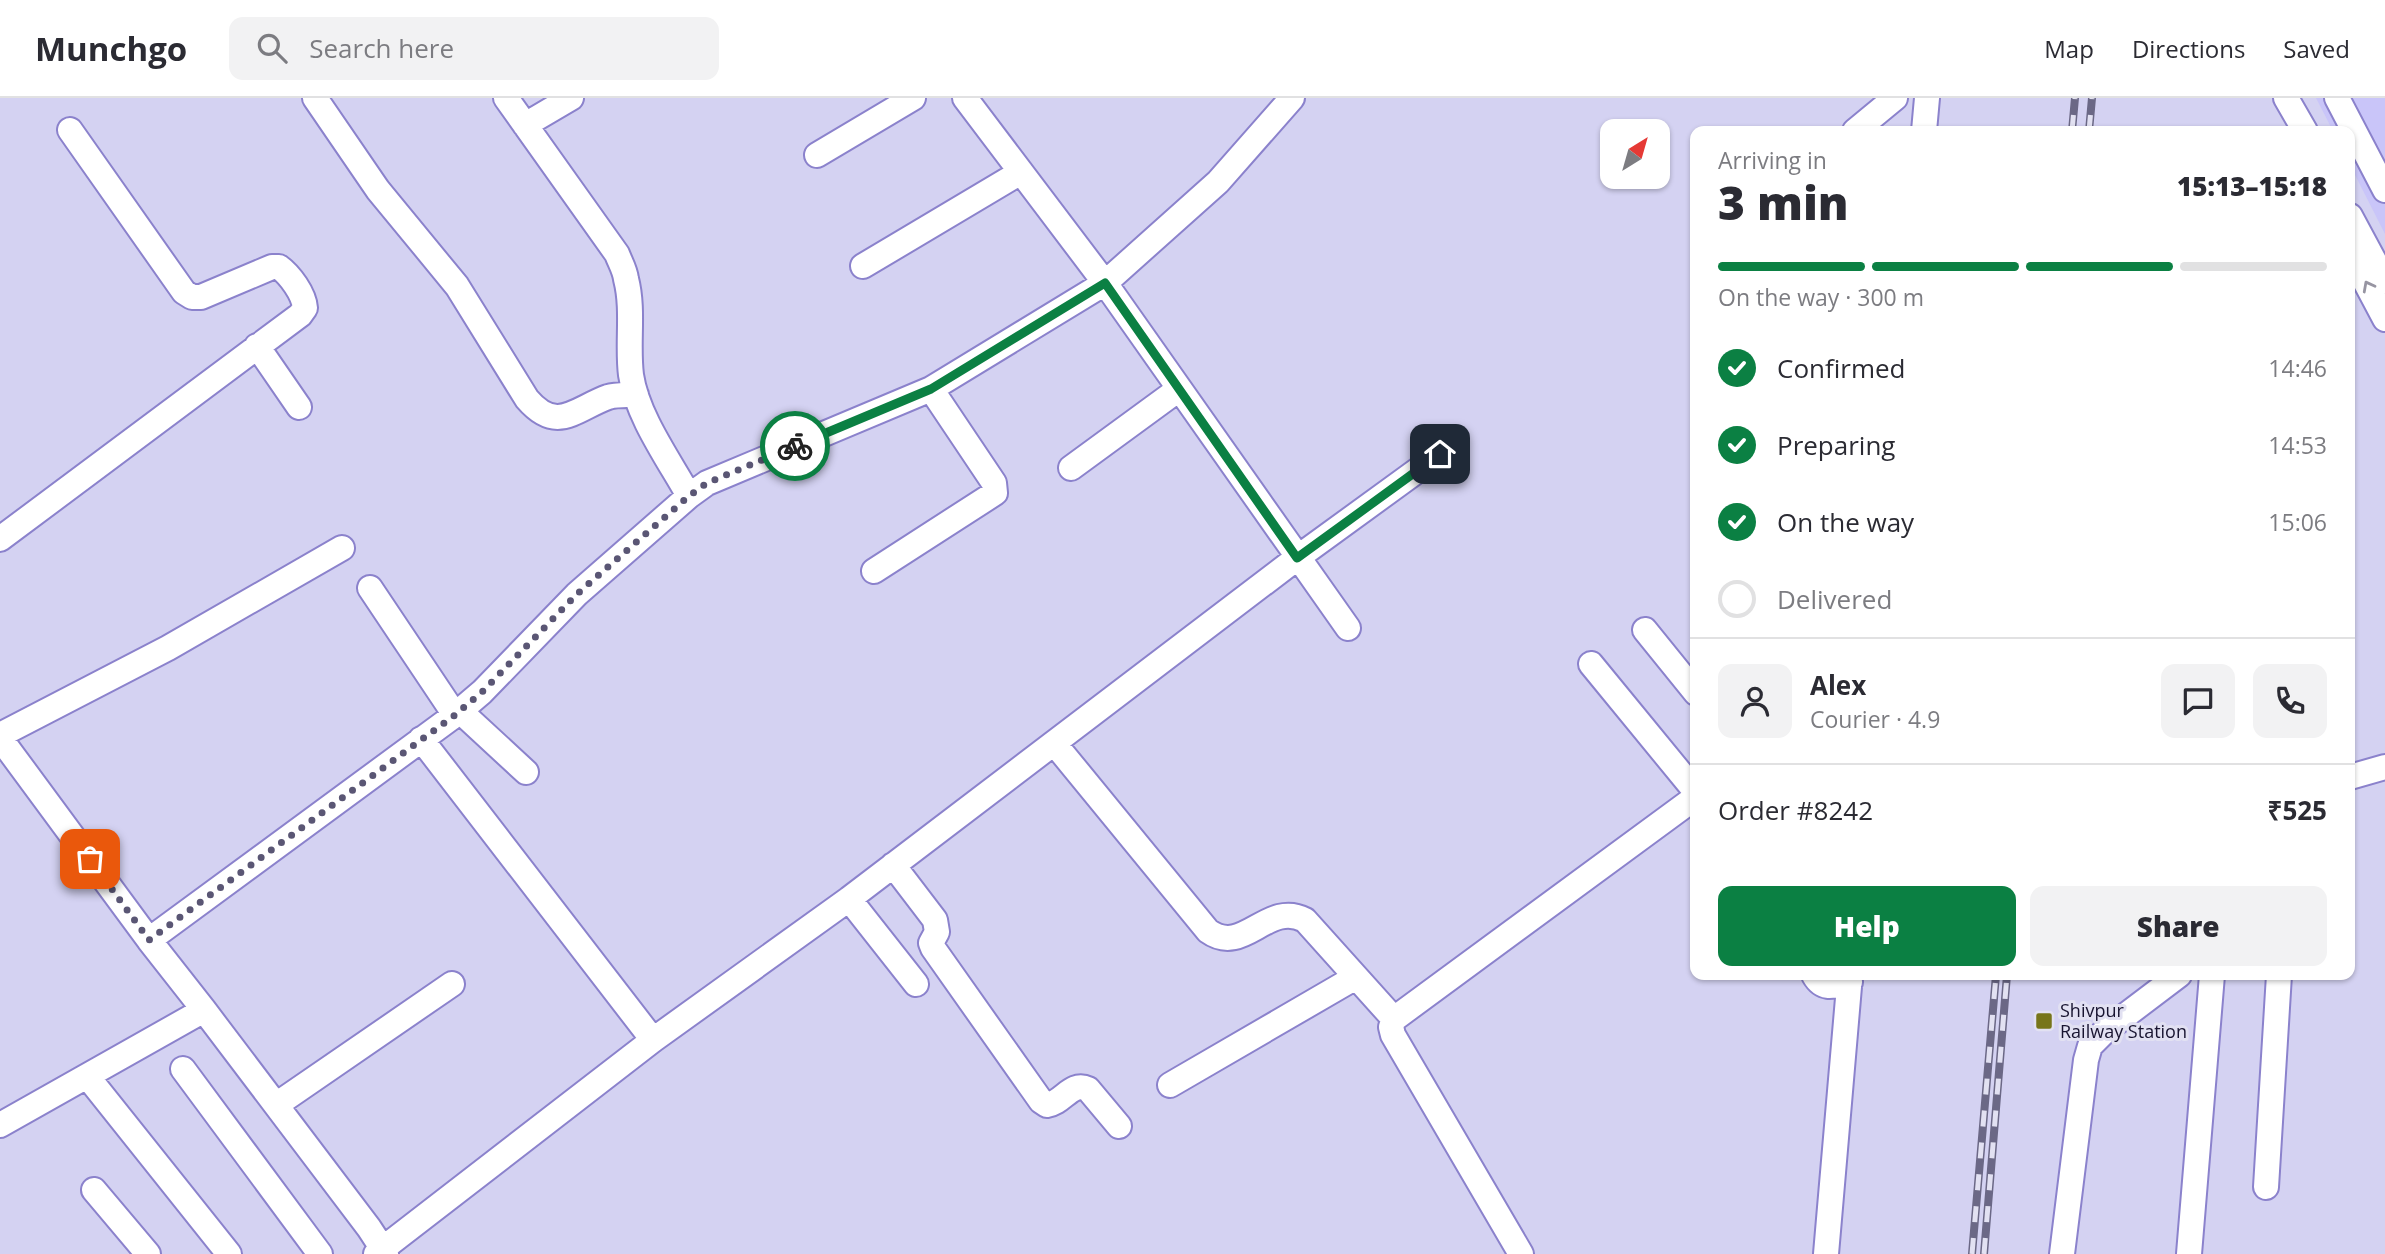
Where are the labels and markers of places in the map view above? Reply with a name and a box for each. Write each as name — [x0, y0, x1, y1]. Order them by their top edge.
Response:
pin — [1410, 424, 1470, 484]
pin — [60, 829, 120, 889]
place label: Shivpur Railway Station — [2060, 998, 2187, 1043]
marker: Shivpur Railway Station — [2034, 1011, 2054, 1031]

